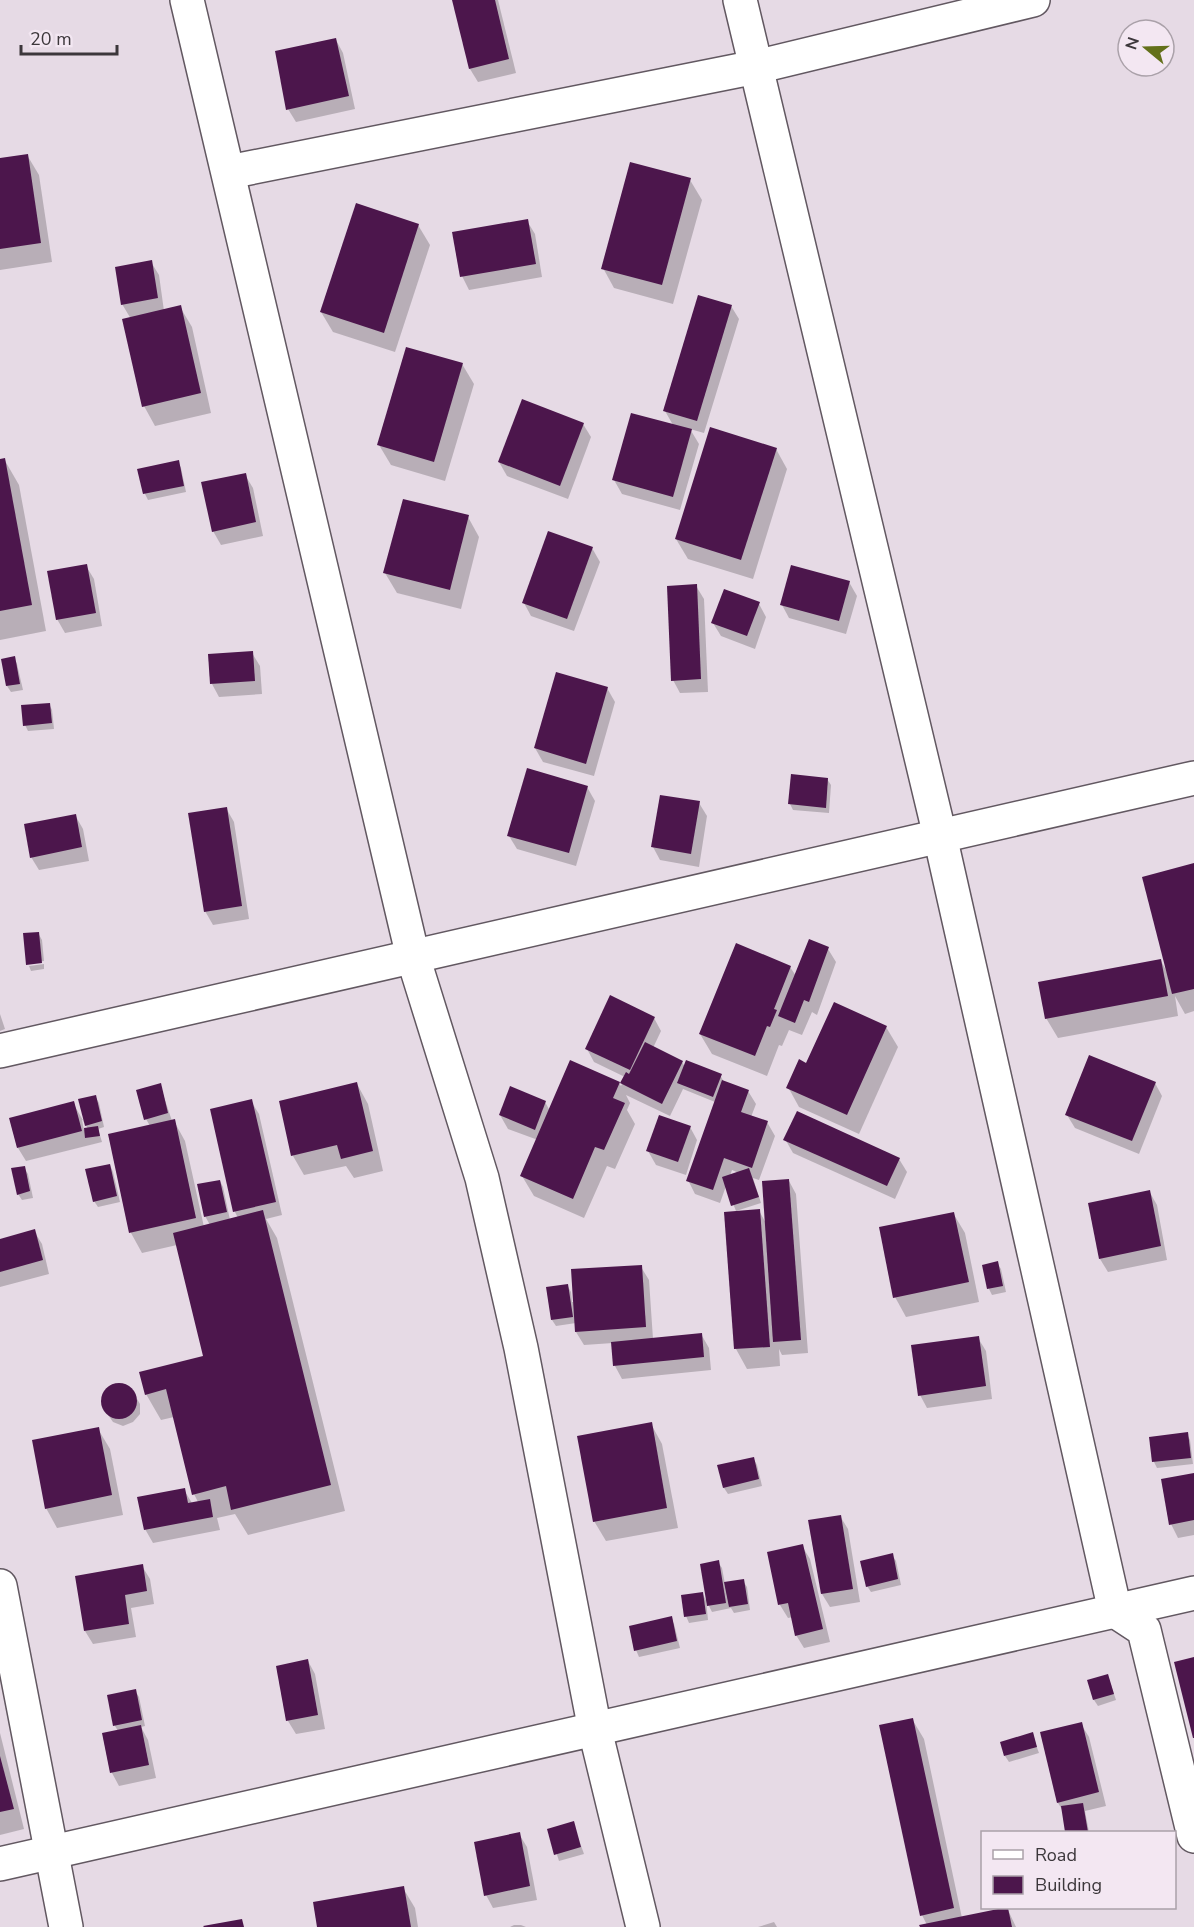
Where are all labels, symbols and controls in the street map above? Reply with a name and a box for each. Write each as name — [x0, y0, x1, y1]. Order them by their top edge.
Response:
scale bar — [21, 18, 117, 56]
north arrow — [1116, 18, 1176, 78]
text: 20 m — [30, 27, 72, 51]
text: N — [1120, 34, 1145, 53]
legend — [981, 1831, 1176, 1909]
text: Road — [1035, 1843, 1077, 1867]
text: Building — [1035, 1873, 1102, 1897]

